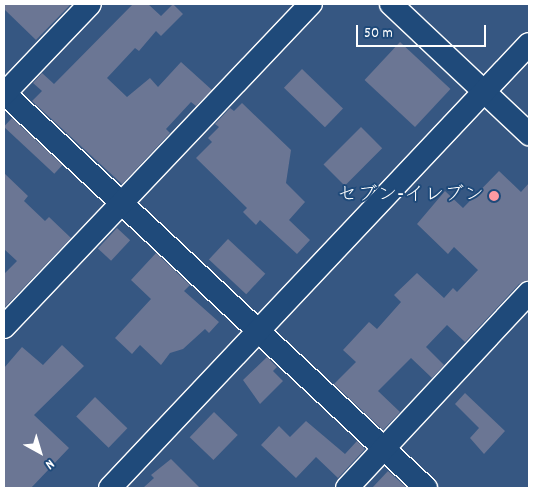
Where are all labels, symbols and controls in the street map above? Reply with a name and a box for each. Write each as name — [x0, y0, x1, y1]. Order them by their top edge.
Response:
scale bar — [358, 15, 488, 47]
text: 50 m — [364, 23, 393, 45]
place label: セブン-イレブン — [337, 184, 484, 208]
marker: セブン-イレブン — [488, 190, 500, 202]
north arrow — [15, 427, 65, 477]
text: N — [40, 454, 58, 474]

